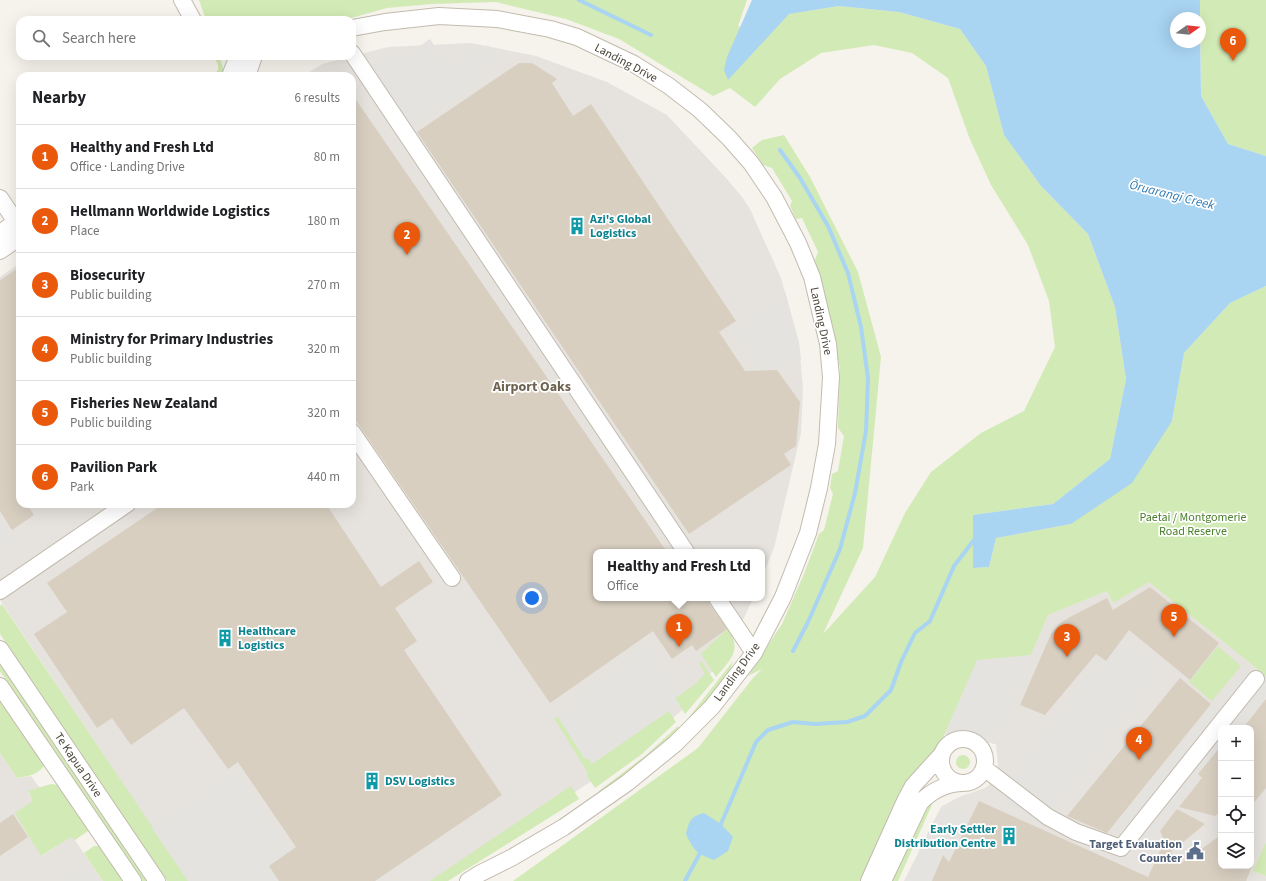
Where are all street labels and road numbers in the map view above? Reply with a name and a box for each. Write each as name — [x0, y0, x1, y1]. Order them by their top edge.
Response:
street label: Landing Drive — [592, 39, 661, 87]
street label: Landing Drive — [806, 285, 837, 357]
street label: Landing Drive — [710, 639, 764, 705]
street label: Te Kapua Drive — [50, 729, 106, 801]

